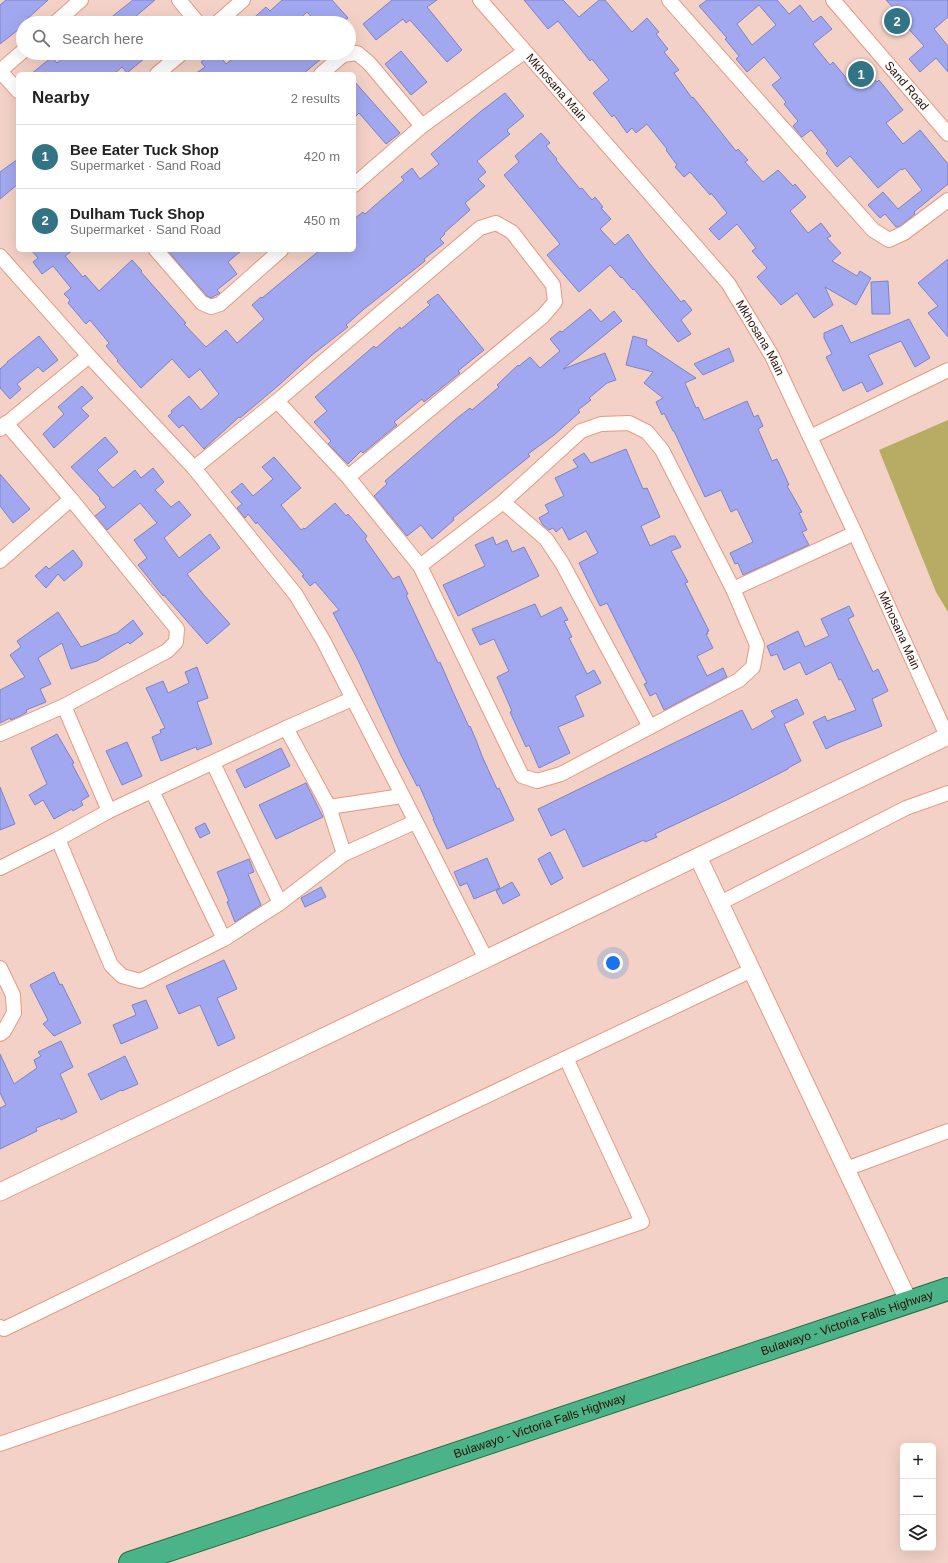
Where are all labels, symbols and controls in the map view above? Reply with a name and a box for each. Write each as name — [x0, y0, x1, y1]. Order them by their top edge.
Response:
pin: 2 — [884, 6, 910, 36]
search box — [16, 16, 356, 60]
icon: search — [30, 27, 52, 49]
text: Search here — [62, 30, 144, 47]
street label: Mkhosana Main — [523, 51, 590, 124]
street label: Sand Road — [882, 58, 931, 113]
pin: 1 — [848, 59, 874, 89]
text: Nearby — [32, 88, 90, 107]
text: 2 results — [291, 91, 340, 106]
text: Bee Eater Tuck Shop — [70, 141, 219, 158]
text: 1 — [41, 149, 49, 164]
text: 420 m — [304, 149, 340, 164]
text: Supermarket · Sand Road — [70, 158, 221, 173]
text: Dulham Tuck Shop — [70, 205, 205, 222]
text: 2 — [41, 213, 49, 228]
text: 450 m — [304, 213, 340, 228]
text: Supermarket · Sand Road — [70, 222, 221, 237]
street label: Mkhosana Main — [733, 298, 787, 378]
street label: Mkhosana Main — [875, 589, 923, 672]
your location — [603, 953, 623, 973]
street label: Bulawayo - Victoria Falls Highway — [759, 1288, 935, 1358]
street label: Bulawayo - Victoria Falls Highway — [452, 1390, 628, 1461]
map controls — [900, 1443, 936, 1551]
button: + — [900, 1443, 936, 1479]
button: − — [900, 1479, 936, 1515]
button: layers — [900, 1515, 936, 1551]

